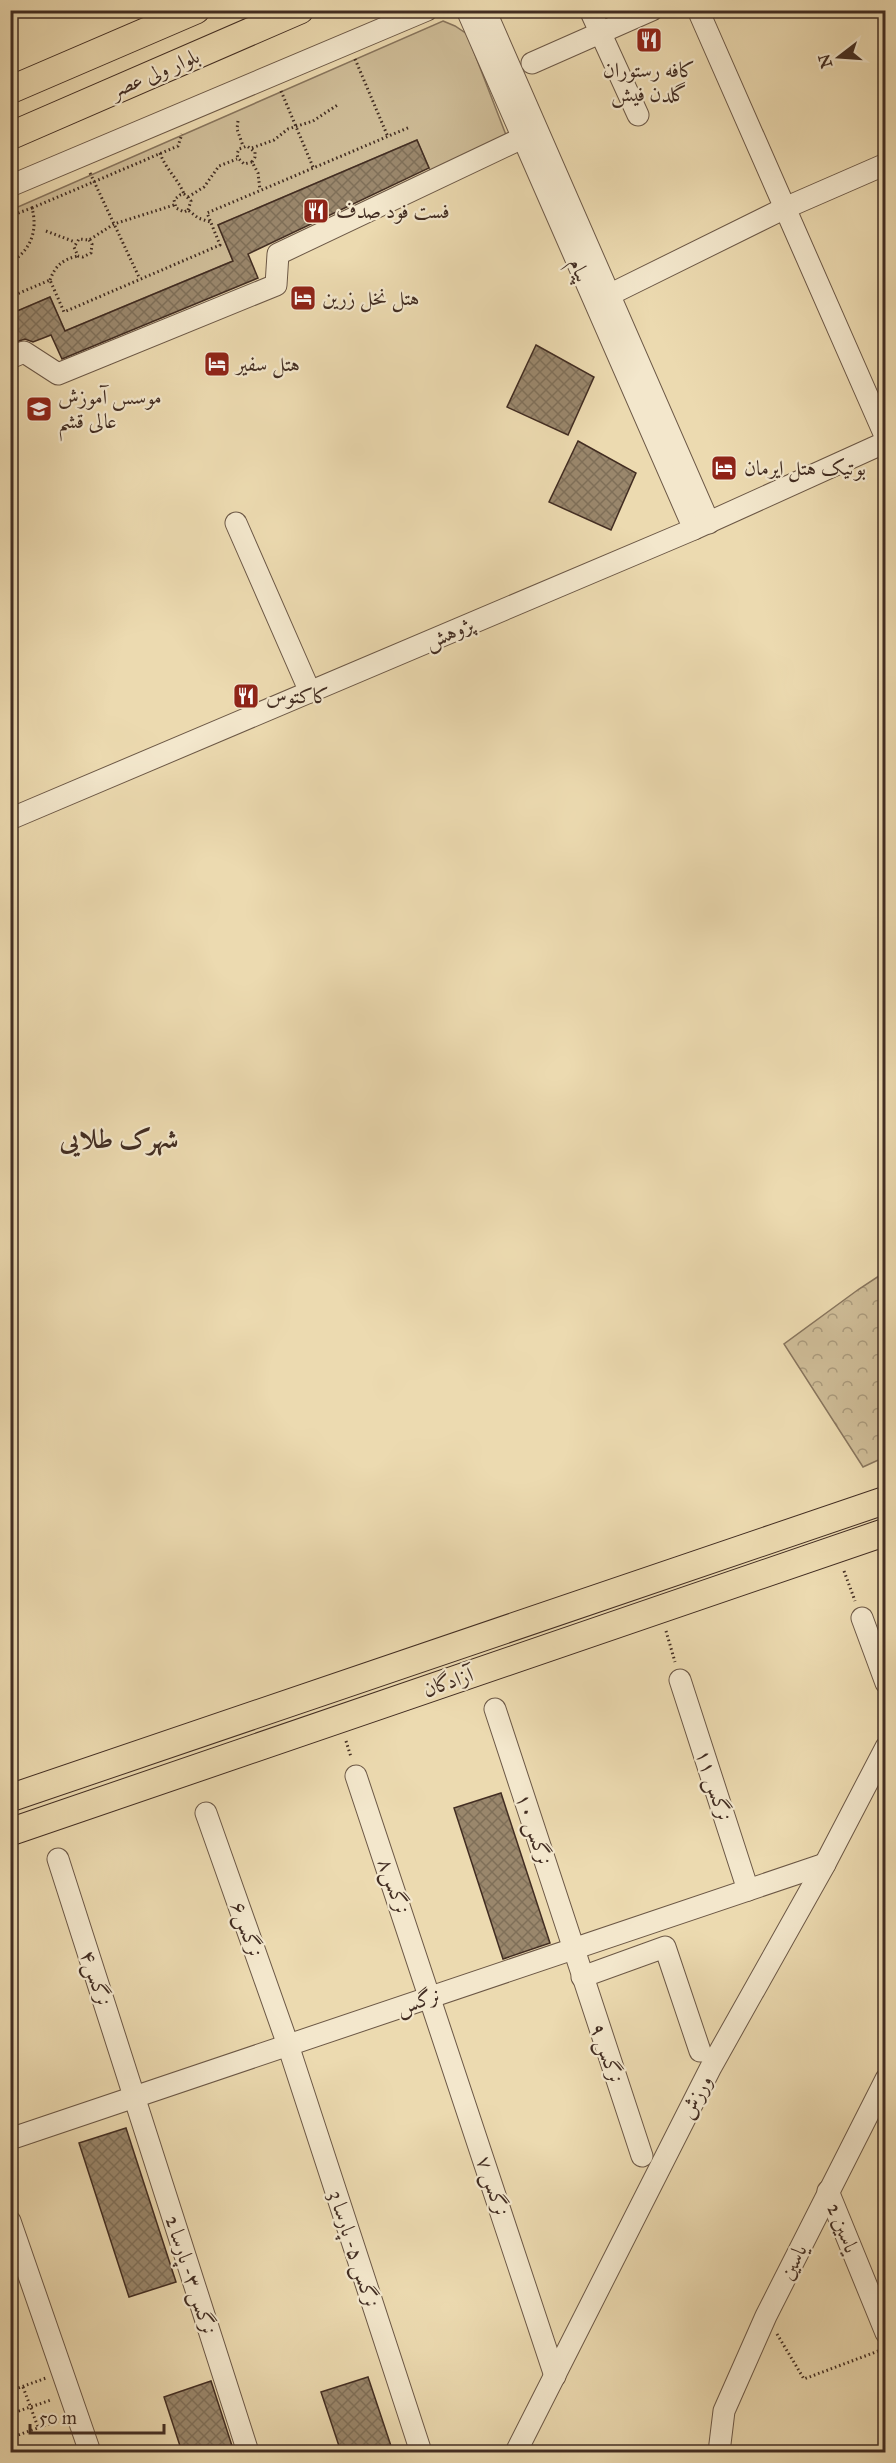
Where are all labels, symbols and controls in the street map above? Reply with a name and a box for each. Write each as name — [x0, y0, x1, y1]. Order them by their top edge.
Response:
restaurant icon: کافه رستوران گلدن فیش — [634, 25, 664, 55]
north arrow — [809, 27, 869, 87]
street label: بلوار ولی عصر — [105, 43, 204, 105]
text: N — [814, 52, 836, 71]
place label: کافه رستوران گلدن فیش — [603, 57, 695, 108]
restaurant icon: فست فود صدف — [301, 196, 331, 226]
place label: فست فود صدف — [336, 198, 450, 224]
street label: پیام — [559, 254, 597, 288]
hotel icon: هتل نخل زرین — [288, 283, 318, 313]
place label: هتل نخل زرین — [322, 285, 420, 313]
hotel icon: هتل سفیر — [202, 349, 232, 379]
place label: هتل سفیر — [234, 351, 300, 379]
place label: موسس آموزش عالی قشم — [58, 384, 162, 442]
school or university icon: موسس آموزش عالی قشم — [24, 394, 54, 424]
hotel icon: بوتیک هتل ایرمان — [709, 453, 739, 483]
place label: بوتیک هتل ایرمان — [744, 455, 866, 483]
street label: پژوهش — [421, 610, 480, 656]
restaurant icon: کاکتوس — [231, 681, 261, 711]
place label: کاکتوس — [266, 683, 329, 709]
district label: شهرک طلایی — [58, 1122, 179, 1157]
street label: آزادگان — [420, 1661, 479, 1703]
street label: نرگس ۱۱ — [689, 1746, 738, 1825]
street label: نرگس ۱۰ — [509, 1790, 558, 1869]
street label: نرگس۸ — [371, 1855, 416, 1918]
street label: نرگس۶ — [224, 1898, 269, 1961]
street label: نرگس۴ — [74, 1947, 117, 2010]
street label: نرگس — [393, 1981, 444, 2022]
street label: نرگس ۹ — [584, 2020, 629, 2087]
street label: ورزش — [674, 2071, 718, 2123]
street label: نرگس ۷ — [470, 2153, 515, 2220]
street label: نرگس ۵- پارسا 3 — [321, 2187, 385, 2312]
street label: یاسین 2 — [821, 2199, 865, 2258]
street label: نرگس ۳- پارسا 2 — [158, 2212, 222, 2338]
street label: یاسین — [773, 2239, 813, 2284]
scale bar — [30, 2397, 164, 2435]
text: 50 m — [39, 2407, 77, 2429]

